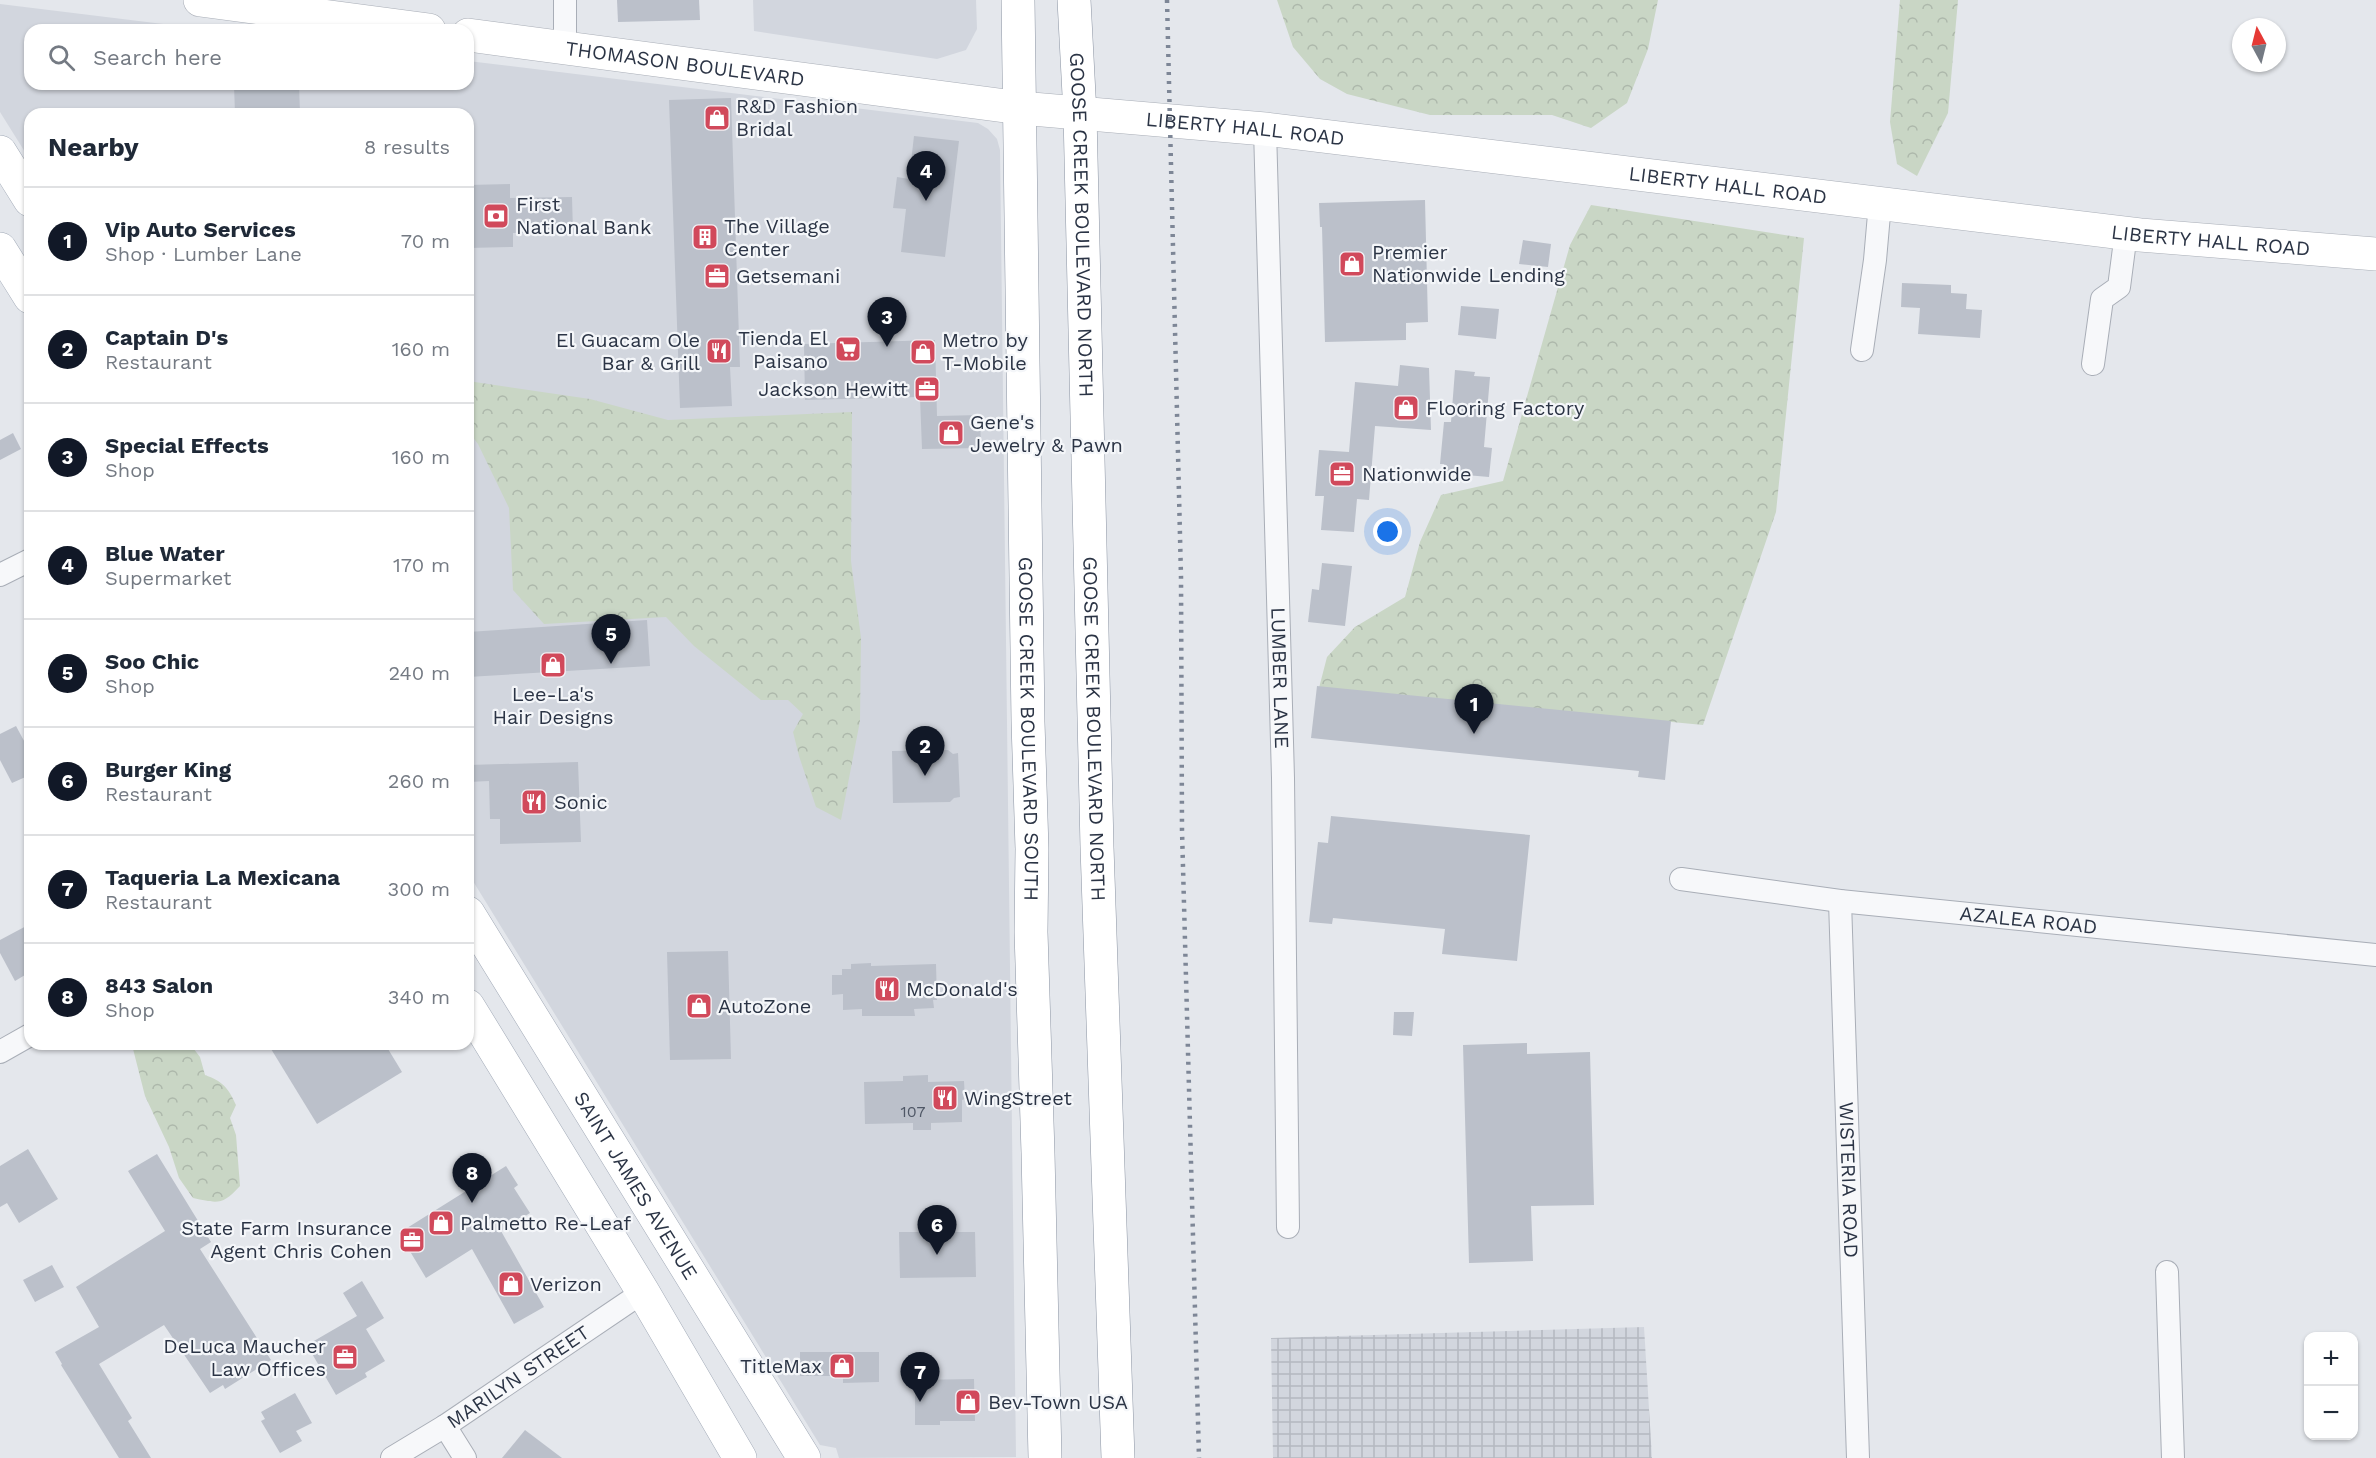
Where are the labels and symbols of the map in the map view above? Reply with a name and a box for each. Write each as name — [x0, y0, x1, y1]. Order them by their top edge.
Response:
north arrow — [2232, 18, 2286, 72]
street label: THOMASON BOULEVARD — [564, 36, 806, 91]
street label: GOOSE CREEK BOULEVARD NORTH — [1065, 52, 1099, 398]
place label: R&D Fashion Bridal — [736, 94, 858, 141]
shop icon: R&D Fashion Bridal — [702, 103, 732, 133]
street label: LIBERTY HALL ROAD — [1145, 107, 1346, 151]
pin: 4 — [906, 152, 946, 201]
street label: LIBERTY HALL ROAD — [1627, 161, 1828, 209]
place label: First National Bank — [516, 192, 651, 239]
bank icon: First National Bank — [481, 201, 511, 231]
place label: The Village Center — [724, 214, 830, 261]
street label: LIBERTY HALL ROAD — [2110, 220, 2311, 261]
building icon: The Village Center — [690, 222, 720, 252]
place label: Premier Nationwide Lending — [1372, 240, 1565, 287]
shop icon: Premier Nationwide Lending — [1337, 249, 1367, 279]
office icon: Getsemani — [702, 261, 732, 291]
place label: Getsemani — [736, 264, 840, 288]
pin: 3 — [868, 298, 906, 347]
place label: Tienda El Paisano — [738, 326, 828, 373]
place label: El Guacam Ole Bar & Grill — [556, 328, 700, 375]
place label: Metro by T-Mobile — [942, 328, 1028, 375]
supermarket icon: Tienda El Paisano — [833, 334, 863, 364]
restaurant icon: El Guacam Ole Bar & Grill — [704, 336, 734, 366]
shop icon: Metro by T-Mobile — [908, 337, 938, 367]
office icon: Jackson Hewitt — [912, 374, 942, 404]
place label: Jackson Hewitt — [758, 377, 909, 401]
shop icon: Flooring Factory — [1391, 393, 1421, 423]
place label: Flooring Factory — [1426, 396, 1585, 420]
place label: Gene's Jewelry & Pawn — [970, 410, 1123, 457]
shop icon: Gene's Jewelry & Pawn — [936, 418, 966, 448]
office icon: Nationwide — [1327, 459, 1357, 489]
place label: Nationwide — [1362, 462, 1472, 486]
your location — [1373, 517, 1402, 546]
street label: GOOSE CREEK BOULEVARD NORTH — [1078, 556, 1111, 901]
street label: GOOSE CREEK BOULEVARD SOUTH — [1014, 557, 1044, 901]
street label: LUMBER LANE — [1266, 607, 1294, 749]
pin: 5 — [592, 614, 630, 664]
shop icon: Lee-La's Hair Designs — [538, 650, 568, 680]
place label: Lee-La's Hair Designs — [492, 682, 614, 729]
pin: 1 — [1454, 684, 1494, 734]
pin: 2 — [906, 726, 944, 776]
restaurant icon: Sonic — [519, 787, 549, 817]
place label: Sonic — [554, 790, 608, 814]
street label: AZALEA ROAD — [1959, 901, 2099, 939]
restaurant icon: McDonald's — [872, 974, 902, 1004]
place label: McDonald's — [906, 977, 1018, 1001]
shop icon: AutoZone — [684, 991, 714, 1021]
place label: AutoZone — [718, 994, 811, 1018]
restaurant icon: WingStreet — [930, 1083, 960, 1113]
place label: WingStreet — [964, 1086, 1072, 1110]
street label: SAINT JAMES AVENUE — [569, 1087, 703, 1284]
street label: WISTERIA ROAD — [1834, 1101, 1864, 1258]
house number: 107 — [901, 1102, 925, 1121]
pin: 8 — [452, 1154, 492, 1203]
pin: 6 — [918, 1206, 956, 1255]
shop icon: Palmetto Re-Leaf — [426, 1208, 456, 1238]
place label: Palmetto Re-Leaf — [460, 1211, 631, 1235]
place label: State Farm Insurance Agent Chris Cohen — [181, 1216, 392, 1263]
office icon: State Farm Insurance Agent Chris Cohen — [397, 1225, 427, 1255]
shop icon: Verizon — [496, 1269, 526, 1299]
place label: Verizon — [530, 1272, 602, 1296]
street label: MARILYN STREET — [442, 1320, 594, 1433]
place label: DeLuca Maucher Law Offices — [163, 1334, 326, 1381]
office icon: DeLuca Maucher Law Offices — [330, 1342, 360, 1372]
shop icon: TitleMax — [827, 1351, 857, 1381]
pin: 7 — [900, 1352, 940, 1402]
place label: TitleMax — [740, 1354, 822, 1378]
shop icon: Bev-Town USA — [953, 1387, 983, 1417]
place label: Bev-Town USA — [988, 1390, 1128, 1414]

